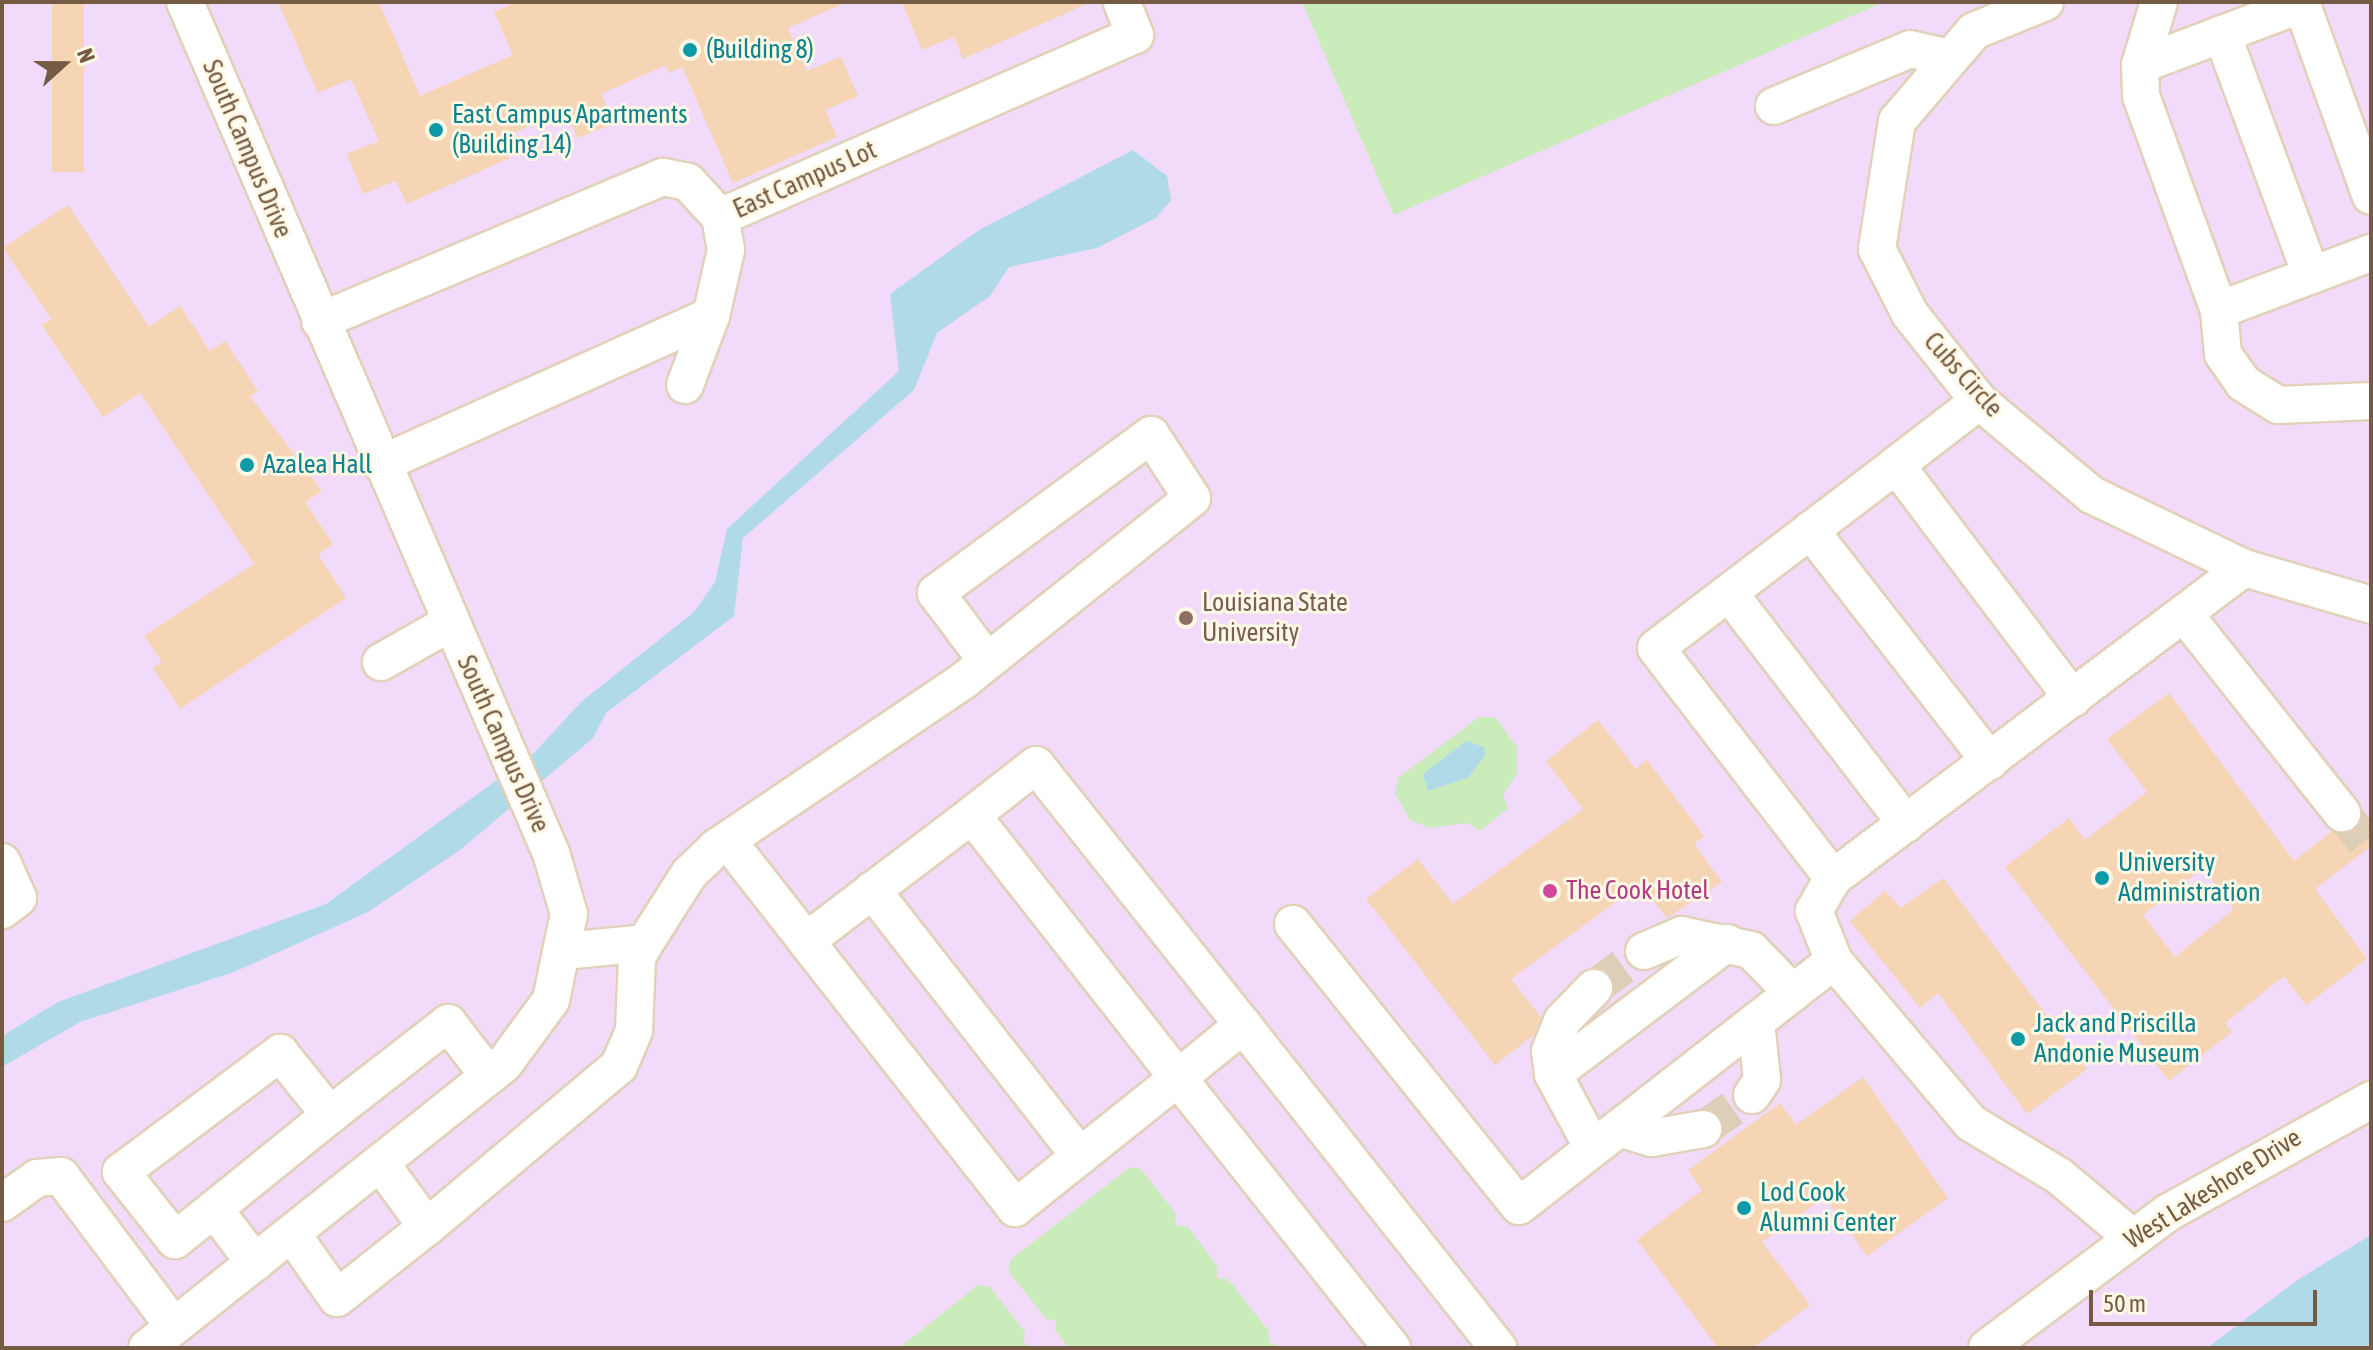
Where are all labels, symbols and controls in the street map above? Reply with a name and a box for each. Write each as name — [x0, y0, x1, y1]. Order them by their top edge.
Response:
north arrow — [24, 24, 104, 104]
place label: (Building 8) — [706, 34, 814, 66]
marker: (Building 8) — [681, 41, 699, 59]
text: N — [72, 45, 101, 66]
street label: South Campus Drive — [196, 55, 298, 243]
place label: East Campus Apartments (Building 14) — [452, 99, 687, 160]
marker: East Campus Apartments (Building 14) — [427, 121, 445, 139]
street label: East Campus Lot — [729, 135, 881, 225]
street label: Cubs Circle — [1917, 326, 2009, 424]
place label: Azalea Hall — [263, 449, 372, 481]
marker: Azalea Hall — [238, 456, 256, 474]
place label: Louisiana State University — [1202, 587, 1348, 648]
marker: Louisiana State University — [1177, 609, 1195, 627]
street label: South Campus Drive — [450, 651, 556, 837]
place label: University Administration — [2118, 847, 2261, 908]
marker: University Administration — [2093, 869, 2111, 887]
place label: The Cook Hotel — [1566, 875, 1709, 907]
marker: The Cook Hotel — [1541, 882, 1559, 900]
place label: Jack and Priscilla Andonie Museum — [2034, 1008, 2200, 1070]
marker: Jack and Priscilla Andonie Museum — [2009, 1030, 2027, 1048]
street label: West Lakeshore Drive — [2119, 1122, 2307, 1256]
place label: Lod Cook Alumni Center — [1760, 1177, 1896, 1238]
marker: Lod Cook Alumni Center — [1735, 1199, 1753, 1217]
scale bar — [2093, 1274, 2321, 1324]
text: 50 m — [2103, 1290, 2146, 1317]

